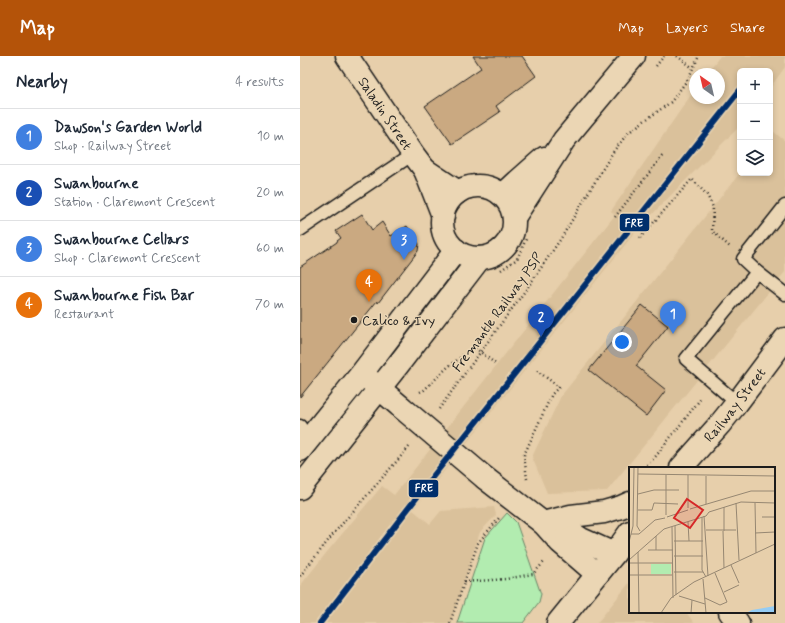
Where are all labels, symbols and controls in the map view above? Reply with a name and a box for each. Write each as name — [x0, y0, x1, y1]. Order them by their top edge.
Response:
text: Map — [20, 16, 55, 41]
text: Map — [618, 19, 644, 37]
text: Layers — [666, 19, 708, 37]
text: Share — [730, 19, 765, 37]
north arrow — [689, 68, 725, 104]
map controls — [737, 68, 773, 176]
button: + — [737, 68, 773, 104]
text: Nearby — [16, 71, 68, 93]
text: 4 results — [235, 74, 284, 91]
street label: Saladin Street — [354, 74, 416, 154]
button: − — [737, 104, 773, 140]
text: Dawson's Garden World — [54, 118, 202, 138]
text: 1 — [26, 128, 32, 145]
text: 10 m — [257, 128, 284, 145]
text: Shop · Railway Street — [54, 138, 171, 155]
button: layers — [737, 140, 773, 176]
text: Swanbourne — [54, 174, 139, 194]
text: 2 — [26, 184, 32, 201]
text: 20 m — [256, 184, 284, 201]
text: Station · Claremont Crescent — [54, 194, 216, 211]
line badge: FRE — [619, 213, 650, 232]
text: FRE — [625, 217, 644, 231]
pin: 3 — [391, 227, 417, 260]
text: Swanbourne Cellars — [54, 230, 189, 250]
text: 3 — [26, 240, 32, 257]
text: 60 m — [256, 240, 284, 257]
street label: Fremantle Railway PSP — [448, 249, 547, 376]
text: Shop · Claremont Crescent — [54, 250, 201, 267]
pin: 4 — [356, 269, 382, 302]
text: Swanbourne Fish Bar — [54, 286, 194, 306]
text: 4 — [25, 296, 33, 313]
text: 70 m — [255, 296, 284, 313]
pin: 1 — [660, 301, 686, 334]
pin: 2 — [528, 304, 554, 337]
text: Restaurant — [54, 306, 114, 323]
place label: Calico & Ivy — [362, 312, 435, 330]
marker: Calico & Ivy — [349, 315, 359, 325]
your location — [612, 332, 632, 352]
street label: Railway Street — [700, 365, 770, 446]
inset map — [629, 467, 775, 613]
line badge: FRE — [408, 479, 439, 498]
text: FRE — [415, 482, 434, 496]

